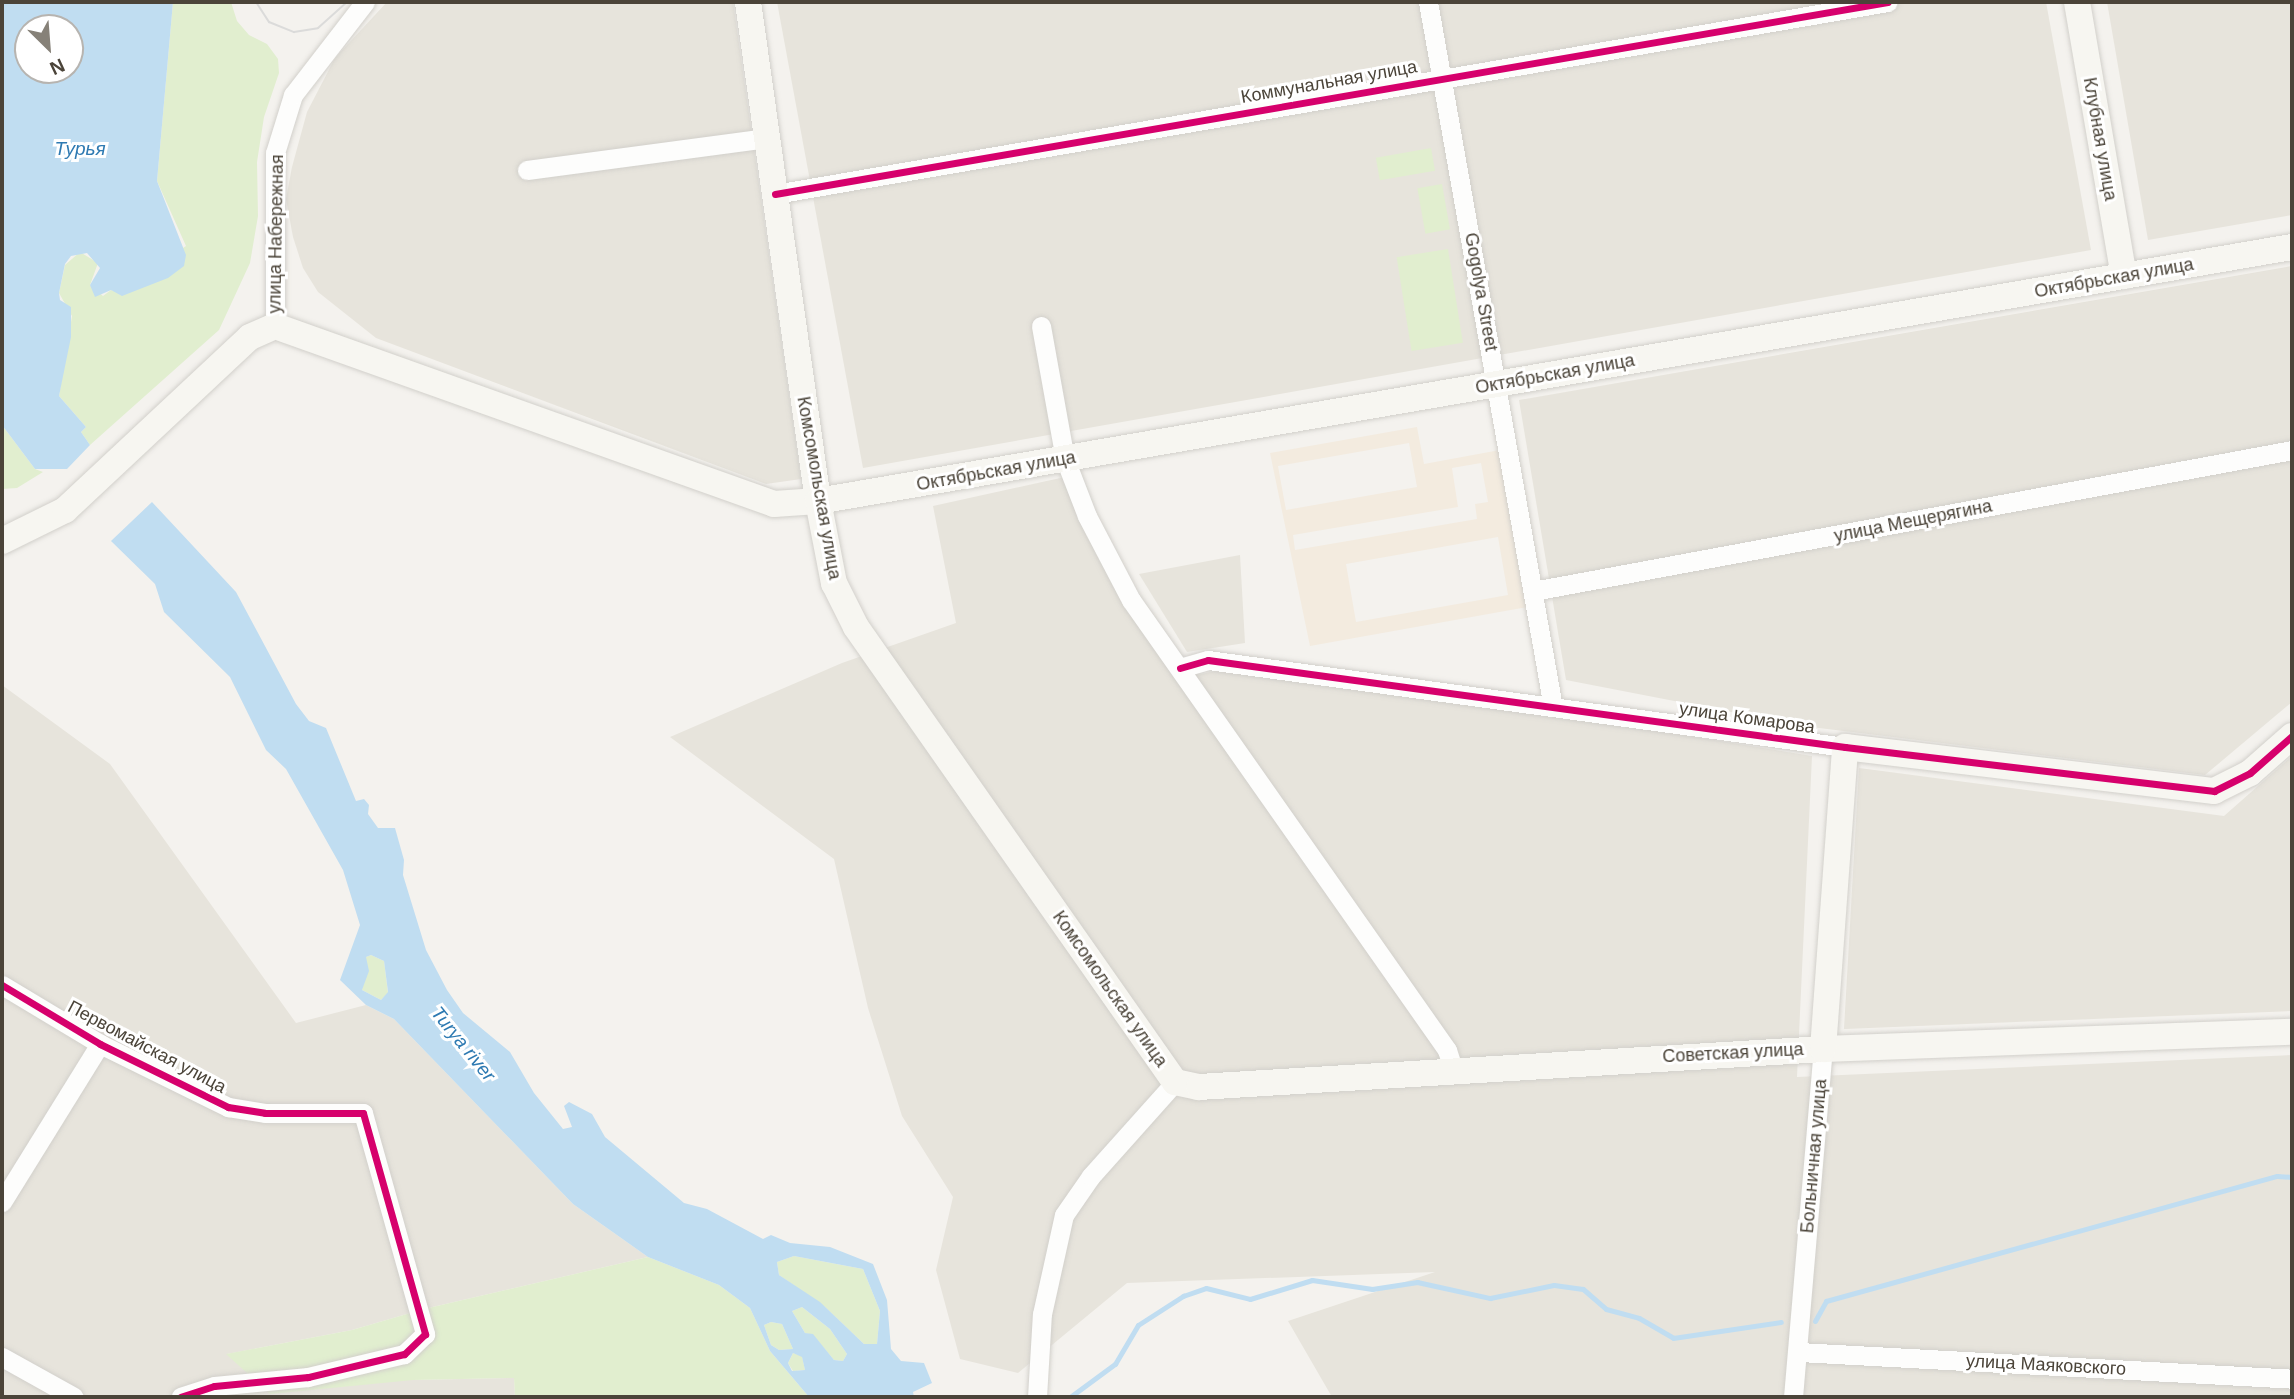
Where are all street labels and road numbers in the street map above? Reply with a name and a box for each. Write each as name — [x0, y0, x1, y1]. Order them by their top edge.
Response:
street label: Коммунальная улица — [1239, 56, 1419, 108]
street label: Клубная улица — [2079, 76, 2121, 202]
street label: улица Набережная — [264, 154, 288, 314]
street label: Gogolya Street — [1460, 231, 1502, 353]
street label: Октябрьская улица — [2033, 253, 2195, 303]
street label: Октябрьская улица — [1474, 349, 1636, 399]
street label: Комсомольская улица — [792, 395, 846, 581]
street label: Октябрьская улица — [915, 446, 1077, 496]
street label: улица Мещерягина — [1832, 495, 1994, 547]
street label: улица Комарова — [1678, 698, 1816, 738]
street label: Комсомольская улица — [1048, 907, 1172, 1071]
street label: Первомайская улица — [64, 996, 230, 1098]
street label: Советская улица — [1662, 1039, 1804, 1067]
street label: Больничная улица — [1796, 1078, 1832, 1234]
street label: улица Маяковского — [1965, 1350, 2127, 1380]

